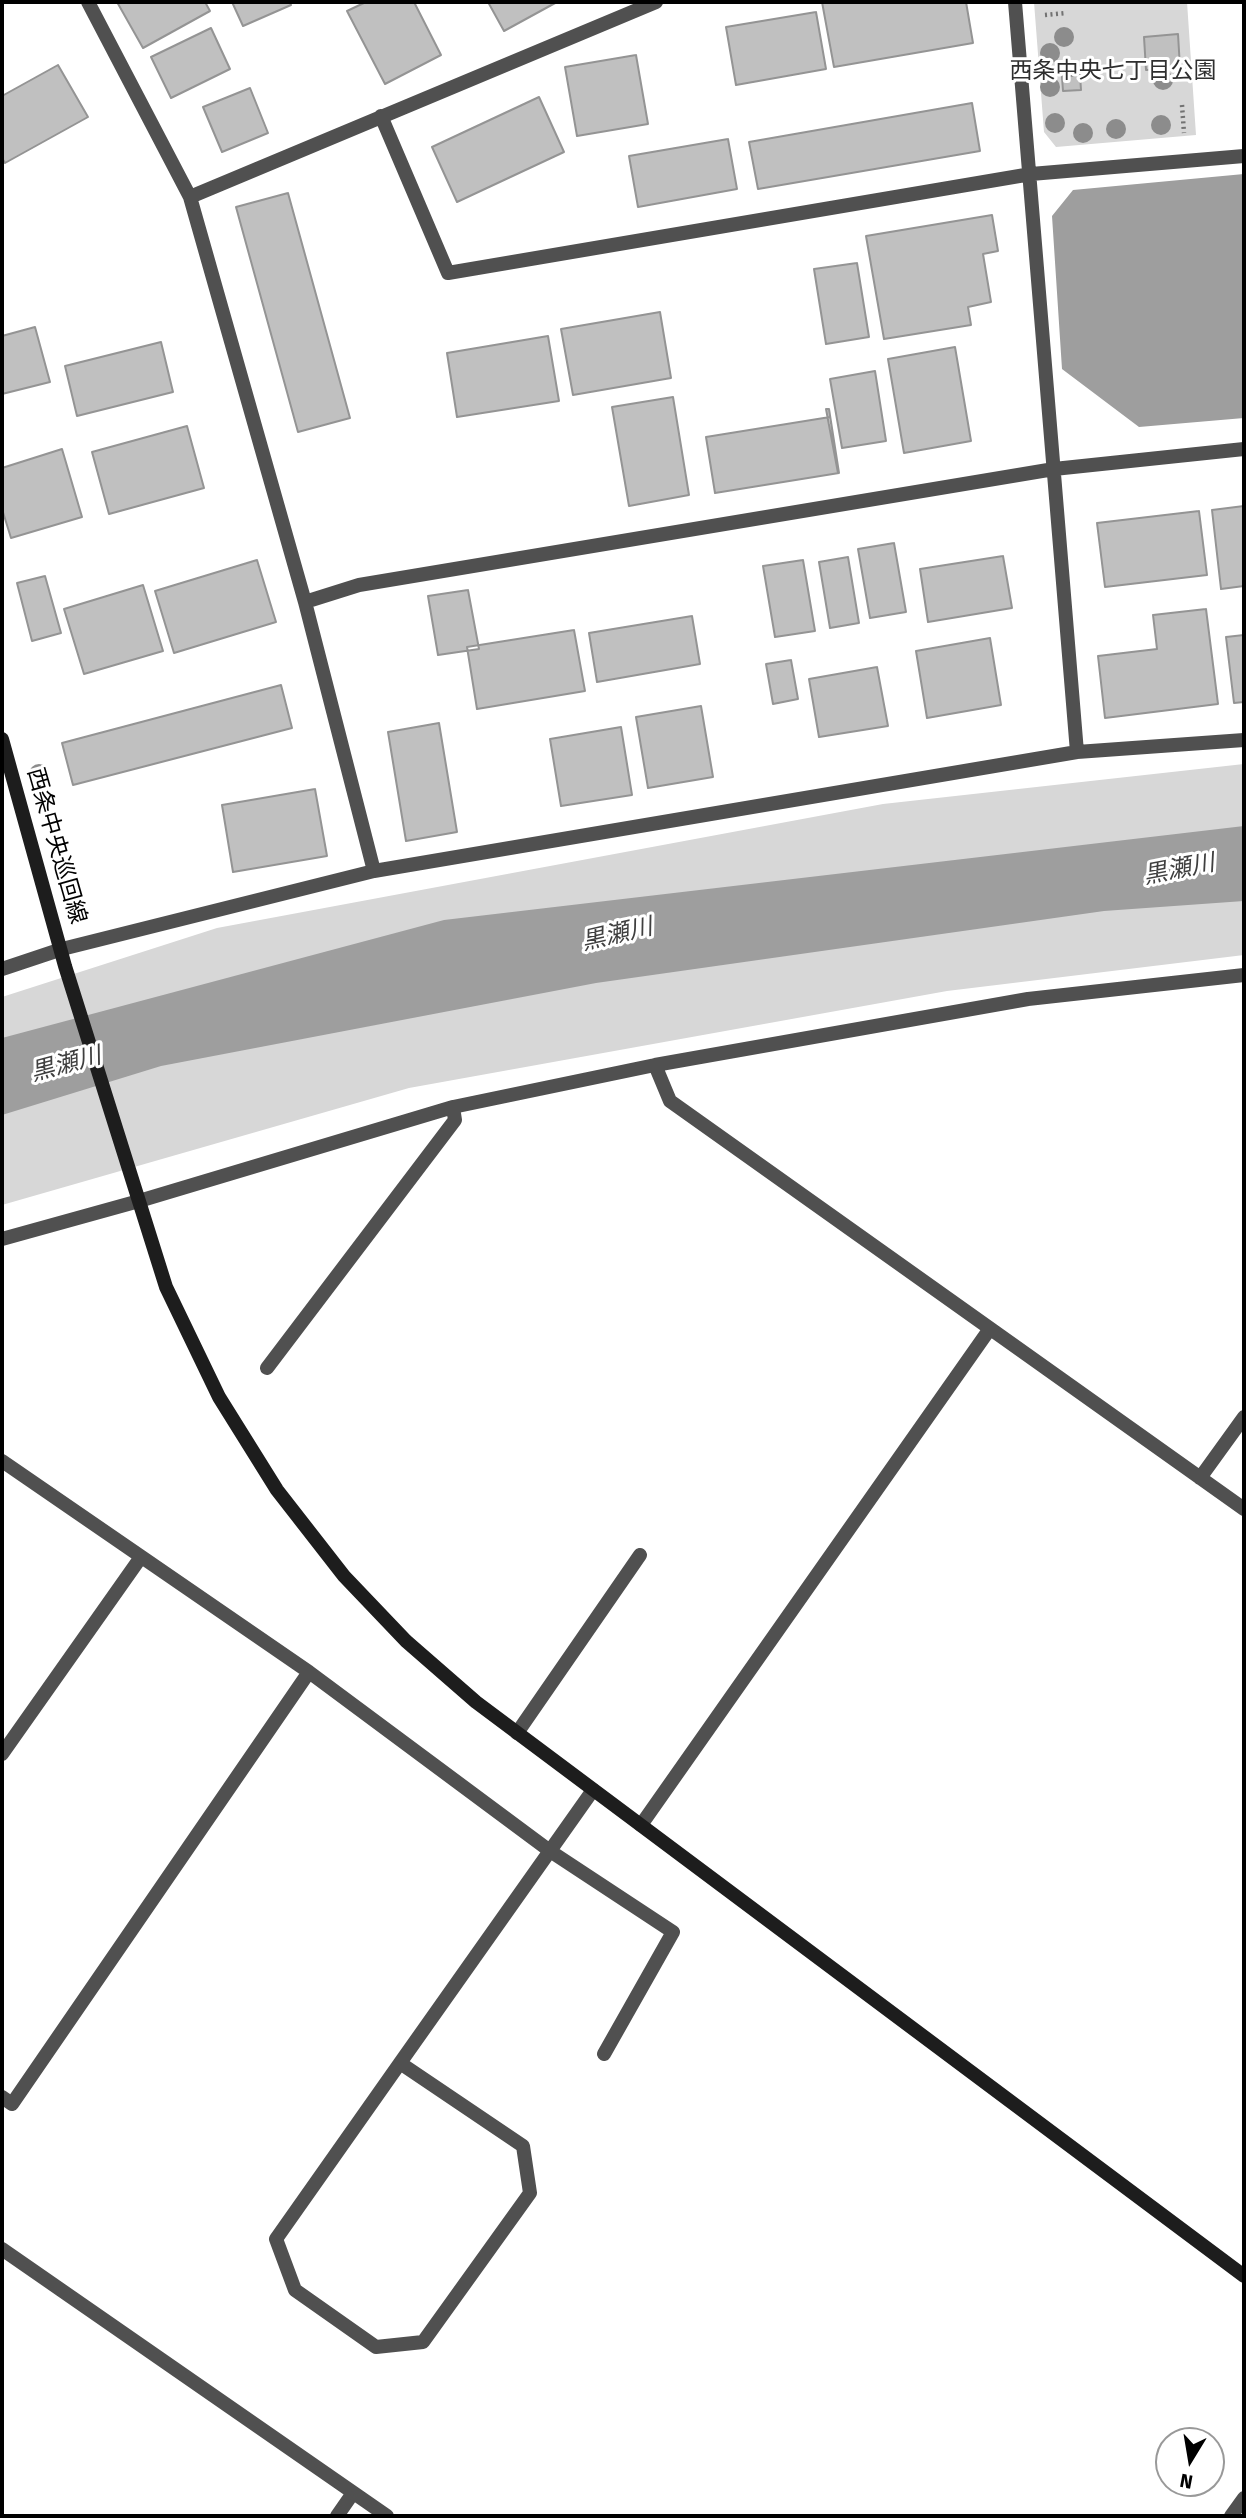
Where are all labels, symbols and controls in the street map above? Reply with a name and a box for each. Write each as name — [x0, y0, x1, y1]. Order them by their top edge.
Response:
park label: 西条中央七丁目公園 — [1010, 58, 1216, 86]
street label: 西条中央巡回線 — [21, 765, 91, 927]
water label: 黒瀬川 — [1141, 849, 1217, 891]
water label: 黒瀬川 — [579, 913, 655, 957]
water label: 黒瀬川 — [27, 1042, 105, 1088]
north arrow — [1155, 2427, 1225, 2497]
text: N — [1178, 2469, 1195, 2494]

